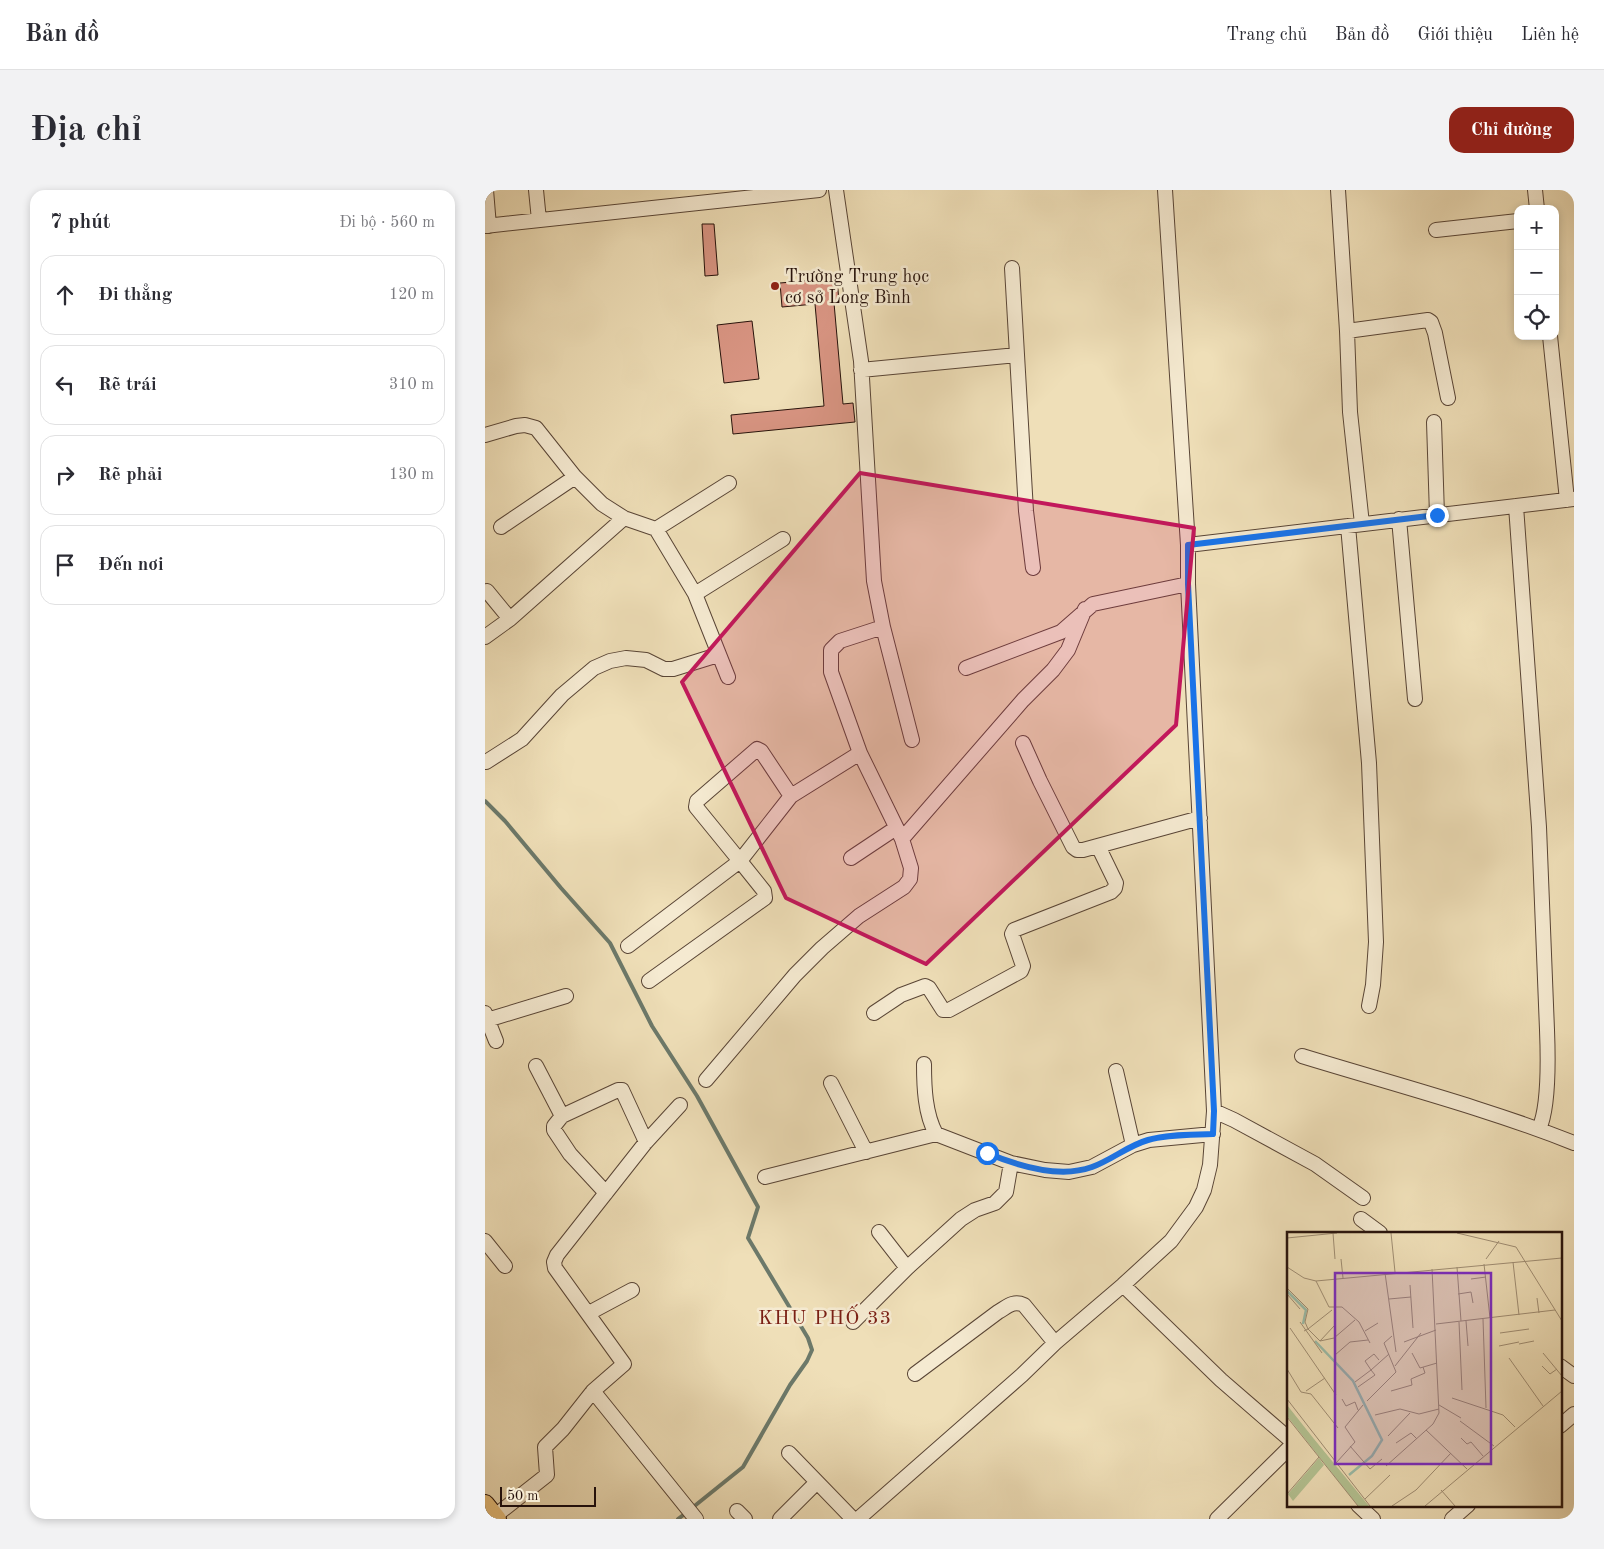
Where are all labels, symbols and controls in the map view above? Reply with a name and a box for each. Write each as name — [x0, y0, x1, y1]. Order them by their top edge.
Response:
text: Bản đồ — [25, 23, 99, 47]
text: Trang chủ — [1226, 26, 1307, 44]
text: Bản đồ — [1335, 26, 1389, 44]
text: Giới thiệu — [1417, 26, 1493, 44]
text: Liên hệ — [1521, 26, 1579, 44]
button: Chỉ đường — [1449, 107, 1574, 153]
text: Địa chỉ — [30, 113, 142, 148]
map controls — [1514, 205, 1559, 340]
button: + — [1514, 205, 1559, 250]
text: 7 phút — [50, 212, 110, 233]
text: Đi bộ · 560 m — [339, 215, 435, 231]
button: − — [1514, 250, 1559, 295]
place label: Trường Trung học cơ sở Long Bình — [785, 268, 929, 307]
marker: Trường Trung học cơ sở Long Bình — [769, 280, 781, 292]
icon: ahead — [51, 281, 79, 309]
text: Đi thẳng — [98, 286, 172, 305]
text: 120 m — [389, 287, 434, 303]
button: locate — [1514, 295, 1559, 340]
icon: left — [51, 371, 79, 399]
text: Rẽ trái — [98, 376, 157, 395]
text: 310 m — [389, 377, 434, 393]
icon: right — [51, 461, 79, 489]
text: Rẽ phải — [98, 466, 162, 485]
text: 130 m — [389, 467, 434, 483]
route end — [1426, 504, 1449, 527]
icon: arrive — [51, 551, 79, 579]
text: Đến nơi — [98, 556, 164, 575]
route start — [976, 1142, 999, 1165]
inset map — [1287, 1232, 1561, 1506]
district label: KHU PHỐ 33 — [758, 1304, 892, 1329]
scale bar — [500, 1484, 596, 1507]
text: 50 m — [507, 1489, 538, 1503]

